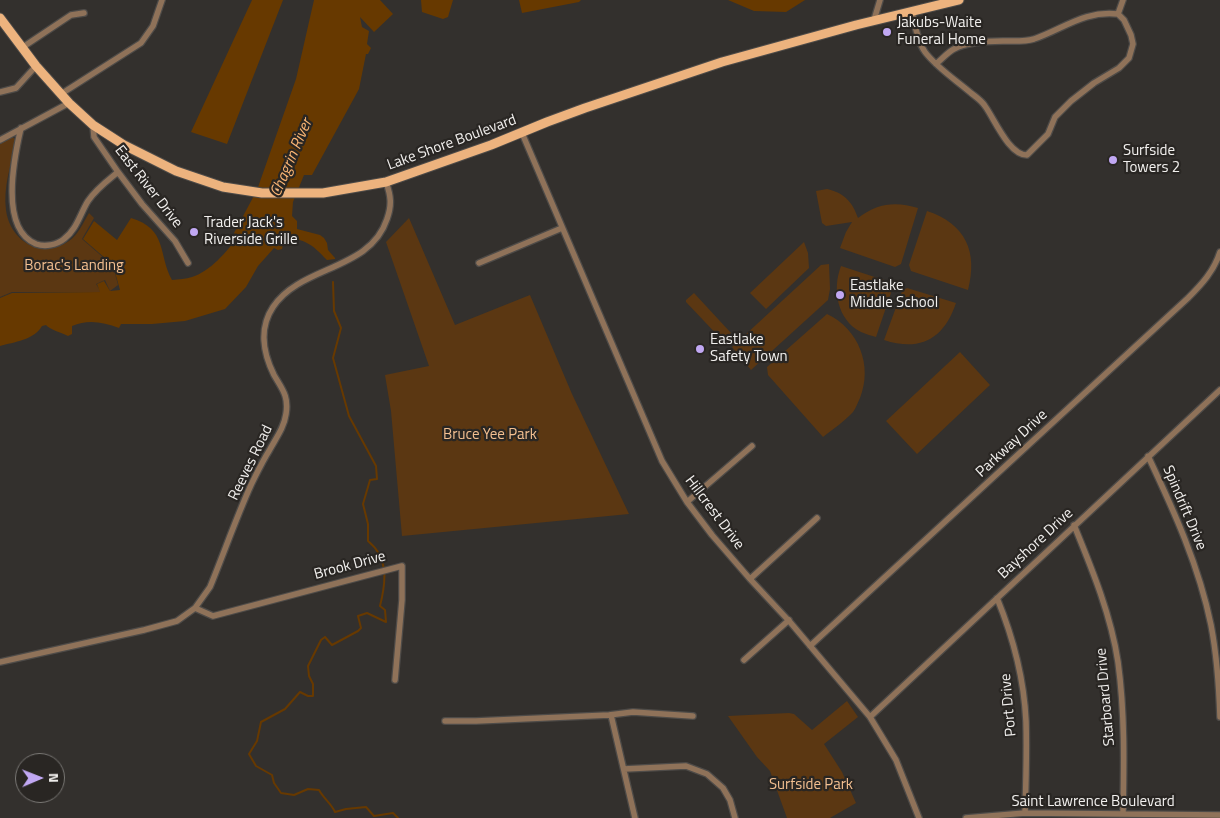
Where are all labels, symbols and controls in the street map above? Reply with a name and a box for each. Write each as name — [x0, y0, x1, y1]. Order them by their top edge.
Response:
place label: Jakubs-Waite Funeral Home — [897, 14, 986, 49]
marker: Jakubs-Waite Funeral Home — [881, 26, 893, 38]
street label: Lake Shore Boulevard — [385, 111, 519, 175]
water label: Chagrin River — [267, 116, 317, 200]
street label: East River Drive — [110, 142, 186, 232]
place label: Surfside Towers 2 — [1123, 142, 1180, 177]
marker: Surfside Towers 2 — [1107, 154, 1119, 166]
place label: Trader Jack's Riverside Grille — [204, 214, 298, 249]
marker: Trader Jack's Riverside Grille — [188, 226, 200, 238]
park label: Borac's Landing — [24, 257, 124, 275]
place label: Eastlake Middle School — [850, 277, 938, 312]
marker: Eastlake Middle School — [834, 289, 846, 301]
place label: Eastlake Safety Town — [710, 331, 788, 366]
marker: Eastlake Safety Town — [694, 343, 706, 355]
street label: Parkway Drive — [973, 406, 1051, 482]
street label: Reeves Road — [225, 422, 277, 504]
park label: Bruce Yee Park — [443, 426, 537, 444]
street label: Spindrift Drive — [1158, 463, 1210, 553]
street label: Hillcrest Drive — [680, 473, 748, 553]
street label: Bayshore Drive — [995, 505, 1077, 583]
street label: Brook Drive — [312, 548, 388, 584]
street label: Starboard Drive — [1093, 647, 1119, 747]
street label: Port Drive — [997, 673, 1021, 737]
north arrow — [15, 753, 65, 803]
text: N — [44, 773, 65, 783]
park label: Surfside Park — [769, 776, 853, 794]
street label: Saint Lawrence Boulevard — [1011, 793, 1175, 811]

